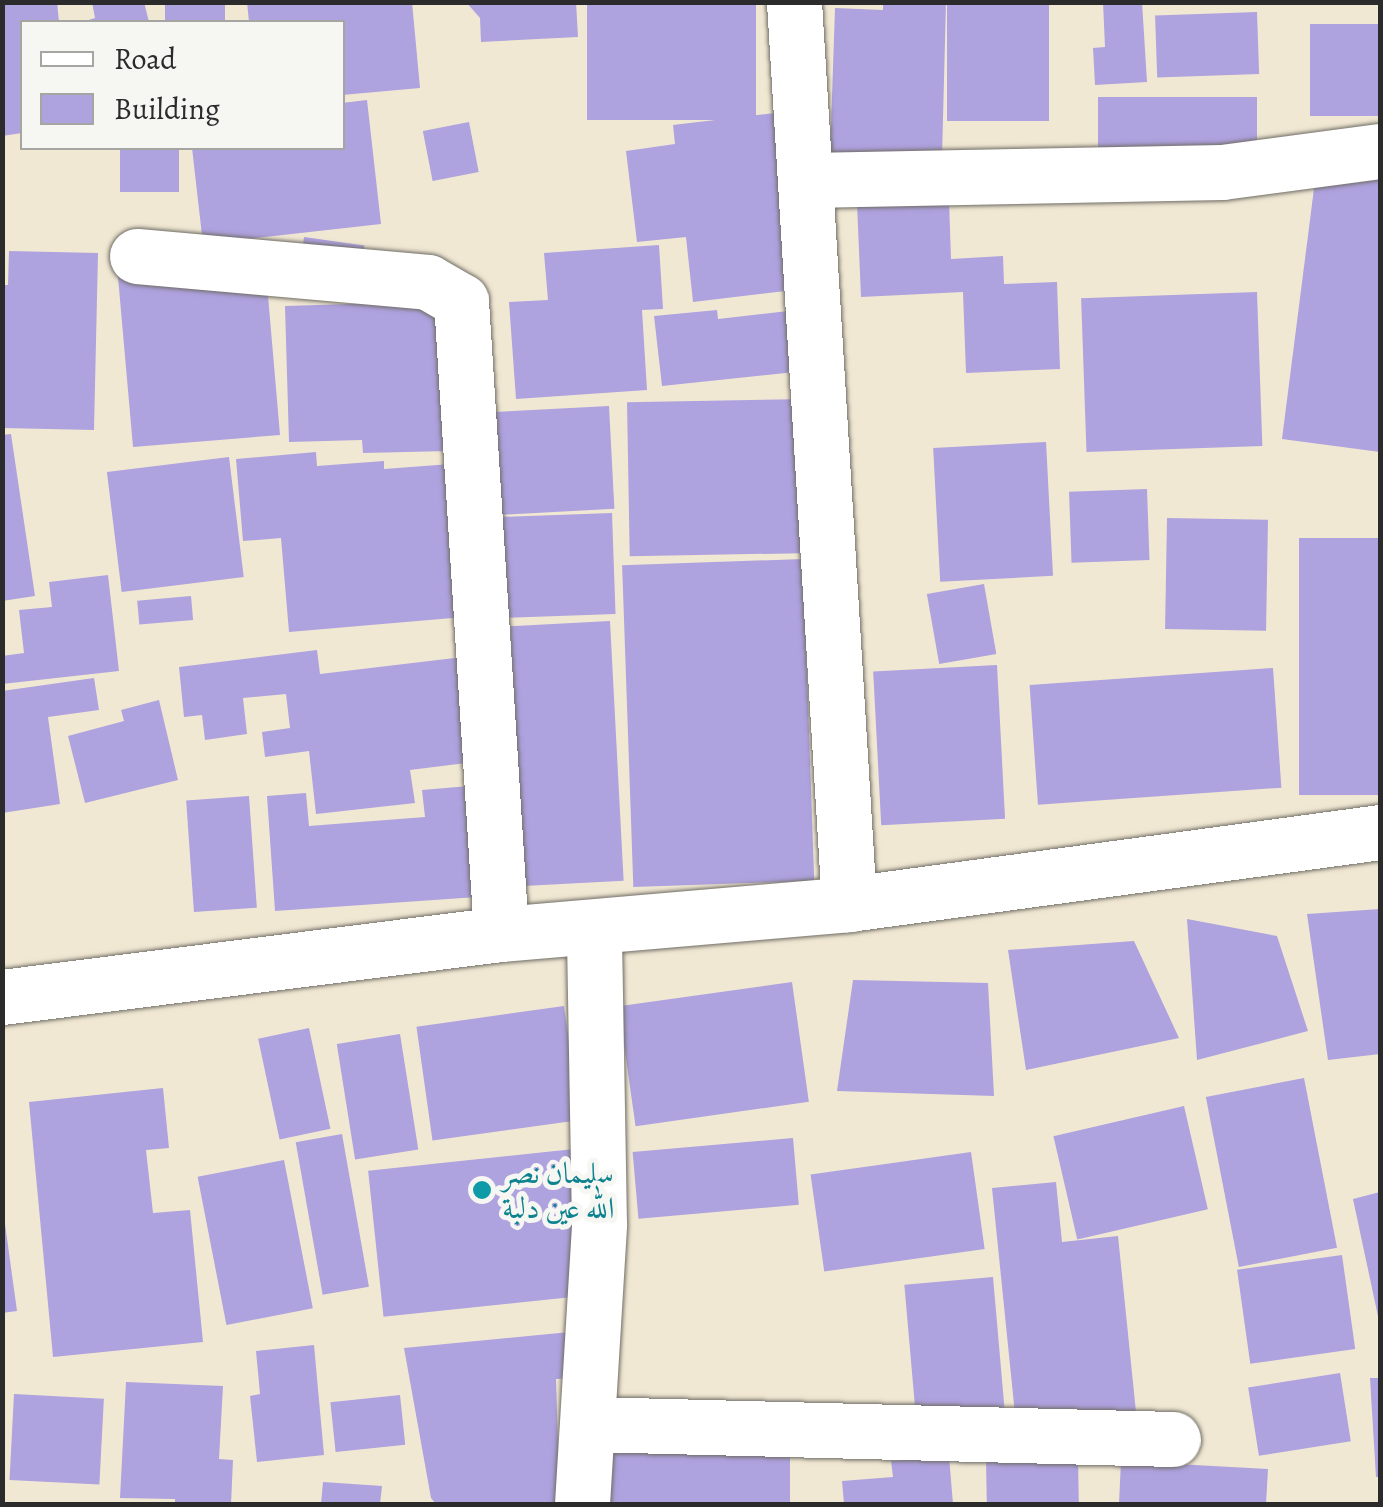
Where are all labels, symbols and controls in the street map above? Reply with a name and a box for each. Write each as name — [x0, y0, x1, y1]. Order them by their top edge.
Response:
legend — [20, 20, 345, 150]
text: Road — [114, 39, 176, 79]
text: Building — [114, 89, 220, 129]
place label: سليمان نصر الله عين دلبة — [502, 1155, 614, 1226]
marker: سليمان نصر الله عين دلبة — [471, 1179, 493, 1201]

